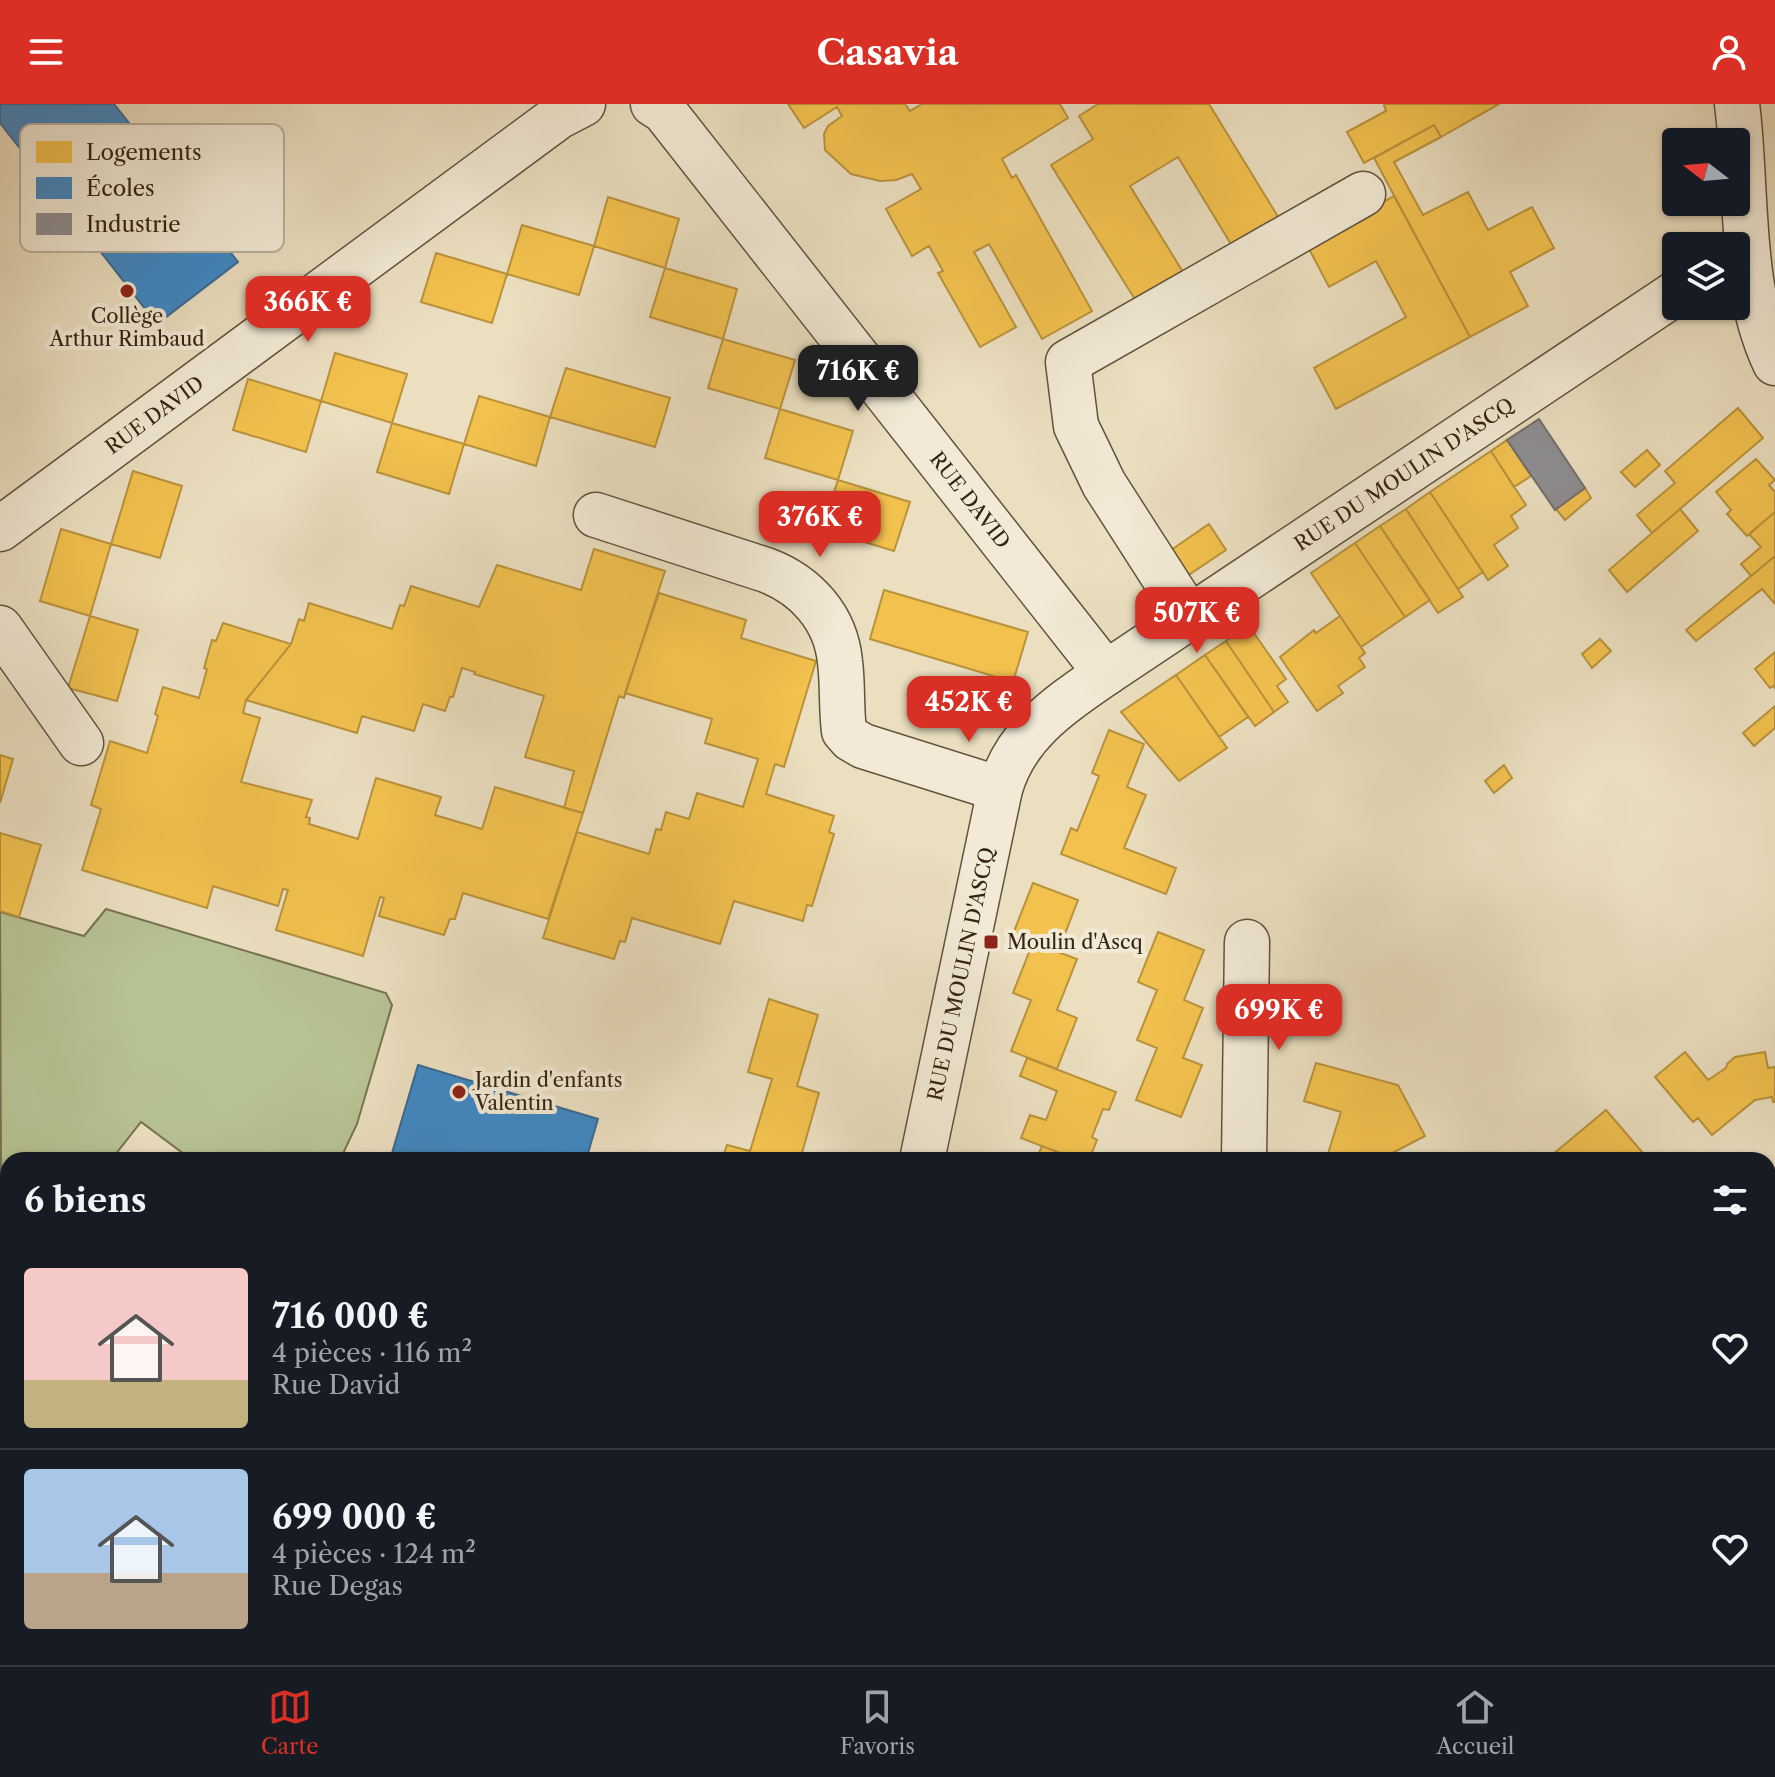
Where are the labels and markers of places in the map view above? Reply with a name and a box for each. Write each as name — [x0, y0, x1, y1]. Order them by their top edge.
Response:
pin: 366K € — [243, 276, 373, 344]
marker: Collège Arthur Rimbaud — [118, 282, 136, 300]
place label: Collège Arthur Rimbaud — [49, 304, 204, 351]
pin: 716K € — [793, 345, 923, 413]
pin: 376K € — [755, 491, 885, 559]
pin: 507K € — [1132, 587, 1262, 655]
pin: 452K € — [904, 676, 1034, 744]
place label: Moulin d'Ascq — [1007, 930, 1143, 954]
marker: Moulin d'Ascq — [982, 933, 1000, 951]
pin: 699K € — [1214, 984, 1344, 1052]
place label: Jardin d'enfants Valentin — [472, 1068, 623, 1115]
marker: Jardin d'enfants Valentin — [450, 1083, 468, 1101]

